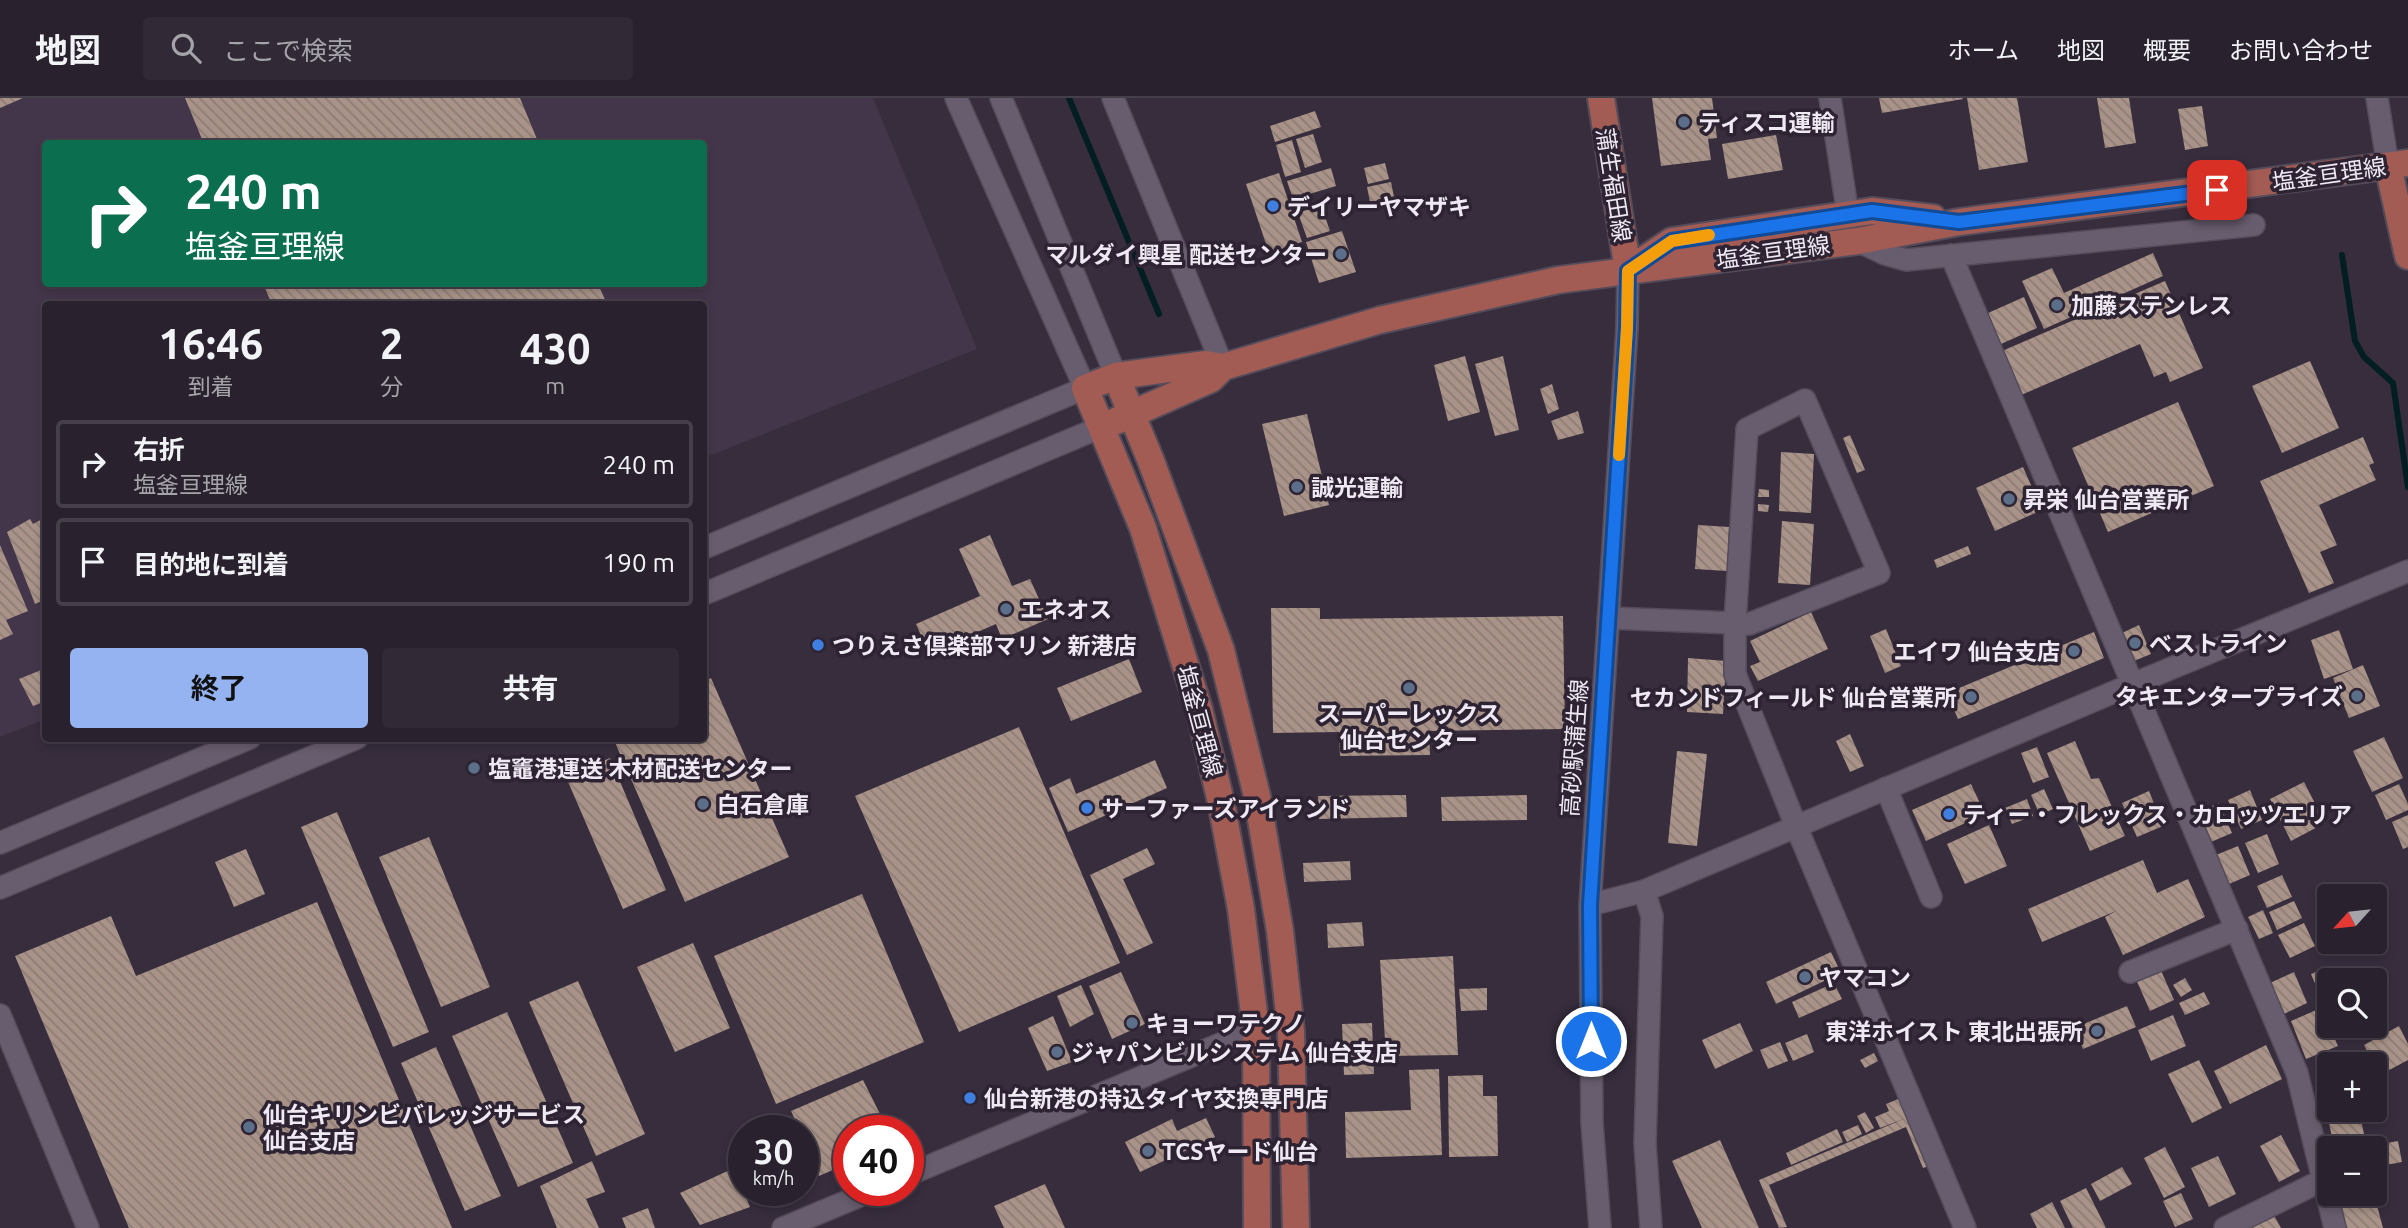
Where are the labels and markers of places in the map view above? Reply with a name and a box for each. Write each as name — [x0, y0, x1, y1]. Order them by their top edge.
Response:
place label: ティスコ運輸 — [1698, 110, 1835, 135]
marker: ティスコ運輸 — [1676, 114, 1692, 130]
pin — [2187, 160, 2247, 220]
place label: デイリーヤマザキ — [1287, 194, 1471, 219]
marker: デイリーヤマザキ — [1265, 198, 1281, 214]
place label: マルダイ興星 配送センター — [1046, 242, 1327, 267]
marker: マルダイ興星 配送センター — [1333, 246, 1349, 262]
place label: 加藤ステンレス — [2071, 293, 2232, 318]
marker: 加藤ステンレス — [2049, 297, 2065, 313]
place label: 誠光運輸 — [1311, 475, 1403, 500]
marker: 誠光運輸 — [1289, 479, 1305, 495]
place label: 昇栄 仙台営業所 — [2023, 487, 2189, 512]
marker: 昇栄 仙台営業所 — [2001, 491, 2017, 507]
place label: エネオス — [1020, 597, 1112, 622]
marker: エネオス — [998, 601, 1014, 617]
place label: ベストライン — [2149, 631, 2287, 656]
place label: つりえさ倶楽部マリン 新港店 — [832, 633, 1136, 658]
marker: ベストライン — [2127, 635, 2143, 651]
marker: つりえさ倶楽部マリン 新港店 — [810, 637, 826, 653]
place label: エイワ 仙台支店 — [1894, 639, 2060, 664]
marker: エイワ 仙台支店 — [2066, 643, 2082, 659]
marker: スーパーレックス 仙台センター — [1401, 680, 1417, 696]
place label: タキエンタープライズ — [2115, 684, 2343, 709]
place label: セカンドフィールド 仙台営業所 — [1630, 685, 1957, 710]
marker: タキエンタープライズ — [2349, 688, 2365, 704]
marker: セカンドフィールド 仙台営業所 — [1963, 689, 1979, 705]
place label: スーパーレックス 仙台センター — [1317, 701, 1501, 752]
place label: 塩竈港運送 木材配送センター — [488, 756, 792, 781]
marker: 塩竈港運送 木材配送センター — [466, 760, 482, 776]
place label: 白石倉庫 — [717, 792, 809, 817]
marker: 白石倉庫 — [695, 796, 711, 812]
place label: サーファーズアイランド — [1101, 796, 1350, 821]
marker: サーファーズアイランド — [1079, 800, 1095, 816]
place label: ティー・フレックス・カロッツエリア — [1963, 802, 2352, 827]
marker: ティー・フレックス・カロッツエリア — [1941, 806, 1957, 822]
place label: ヤマコン — [1819, 965, 1911, 990]
marker: ヤマコン — [1797, 969, 1813, 985]
place label: キョーワテクノ — [1146, 1011, 1306, 1036]
marker: キョーワテクノ — [1124, 1015, 1140, 1031]
place label: 東洋ホイスト 東北出張所 — [1825, 1019, 2083, 1044]
marker: 東洋ホイスト 東北出張所 — [2089, 1023, 2105, 1039]
place label: ジャパンビルシステム 仙台支店 — [1071, 1040, 1398, 1065]
marker: ジャパンビルシステム 仙台支店 — [1049, 1044, 1065, 1060]
place label: 仙台新港の持込タイヤ交換専門店 — [984, 1086, 1328, 1111]
marker: 仙台新港の持込タイヤ交換専門店 — [962, 1090, 978, 1106]
place label: 仙台キリンビバレッジサービス 仙台支店 — [263, 1102, 585, 1153]
marker: 仙台キリンビバレッジサービス 仙台支店 — [241, 1119, 257, 1135]
place label: TCSヤード仙台 — [1162, 1139, 1318, 1164]
marker: TCSヤード仙台 — [1140, 1143, 1156, 1159]

